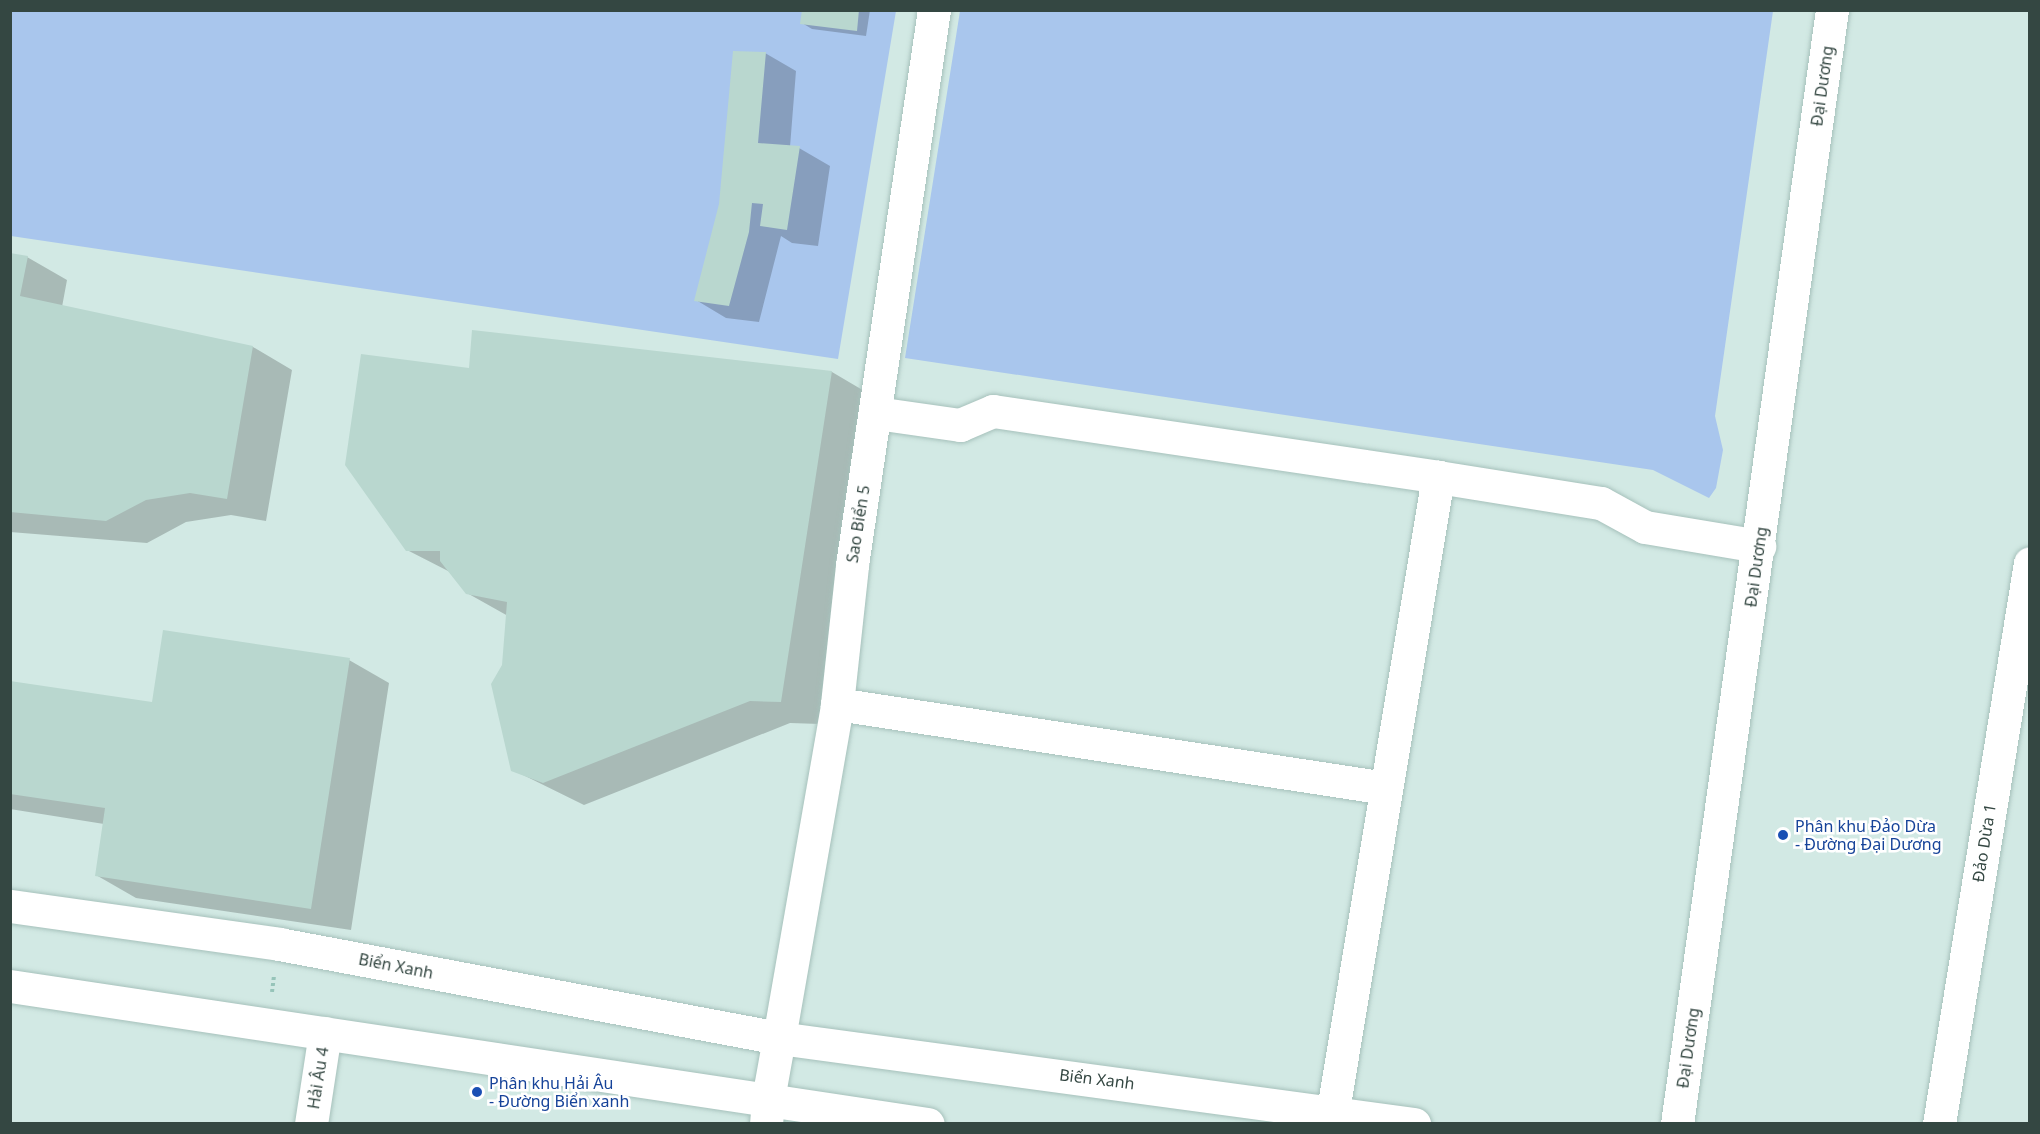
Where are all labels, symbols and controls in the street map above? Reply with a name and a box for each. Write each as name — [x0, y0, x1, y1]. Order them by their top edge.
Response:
street label: Đại Dương — [1807, 45, 1837, 127]
street label: Sao Biển 5 — [842, 484, 874, 564]
street label: Đại Dương — [1741, 526, 1771, 608]
street label: Đảo Dừa 1 — [1968, 802, 2000, 884]
place label: Phân khu Đảo Dừa - Đường Đại Dương — [1795, 816, 1942, 854]
marker: Phân khu Đảo Dừa - Đường Đại Dương — [1776, 828, 1790, 842]
street label: Biển Xanh — [357, 949, 435, 983]
street label: Đại Dương — [1673, 1007, 1703, 1089]
street label: Hải Âu 4 — [304, 1046, 332, 1110]
street label: Biển Xanh — [1058, 1065, 1136, 1093]
place label: Phân khu Hải Âu - Đường Biển xanh — [489, 1073, 629, 1111]
marker: Phân khu Hải Âu - Đường Biển xanh — [470, 1085, 484, 1099]

